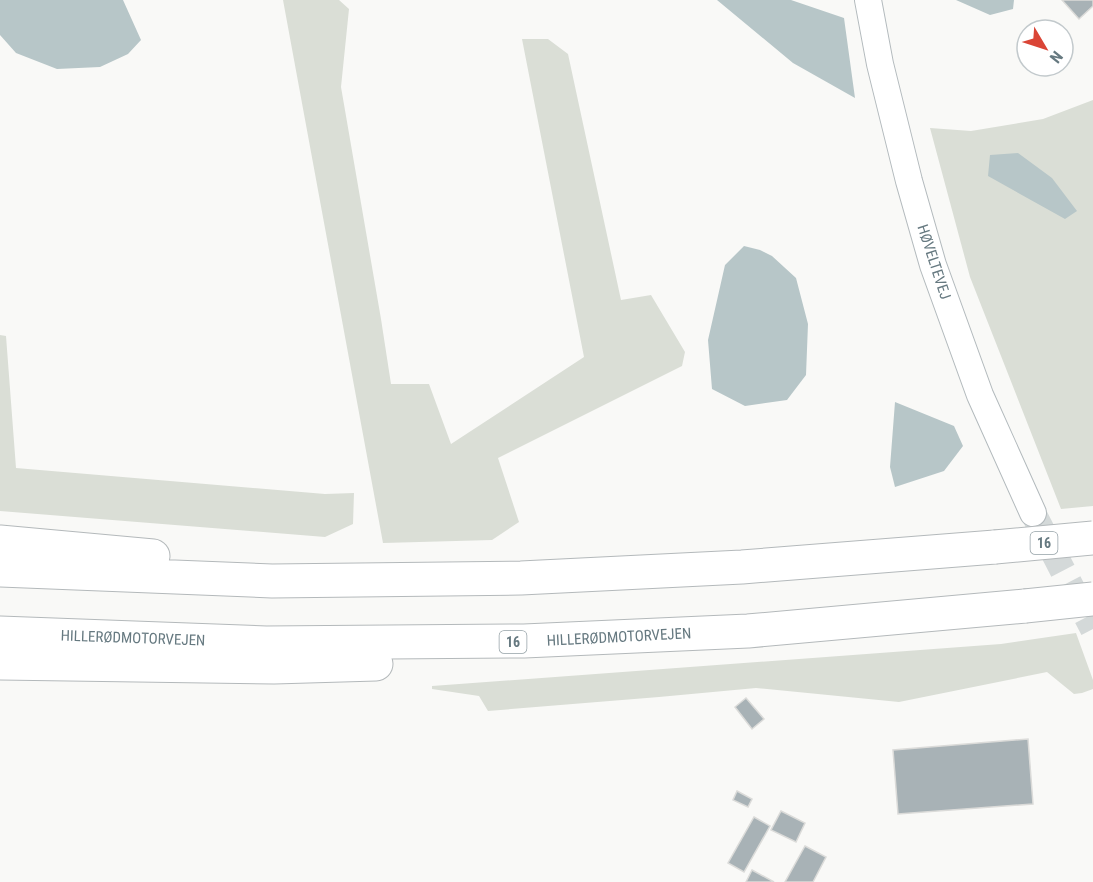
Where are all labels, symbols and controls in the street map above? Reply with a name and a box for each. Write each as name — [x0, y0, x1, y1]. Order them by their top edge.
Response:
north arrow — [1015, 18, 1075, 78]
text: N — [1046, 47, 1067, 67]
street label: HØVELTEVEJ — [913, 222, 955, 302]
road number: 16 — [1030, 532, 1058, 554]
street label: HILLERØDMOTORVEJEN — [546, 624, 692, 650]
street label: HILLERØDMOTORVEJEN — [60, 626, 206, 650]
road number: 16 — [500, 631, 526, 653]

